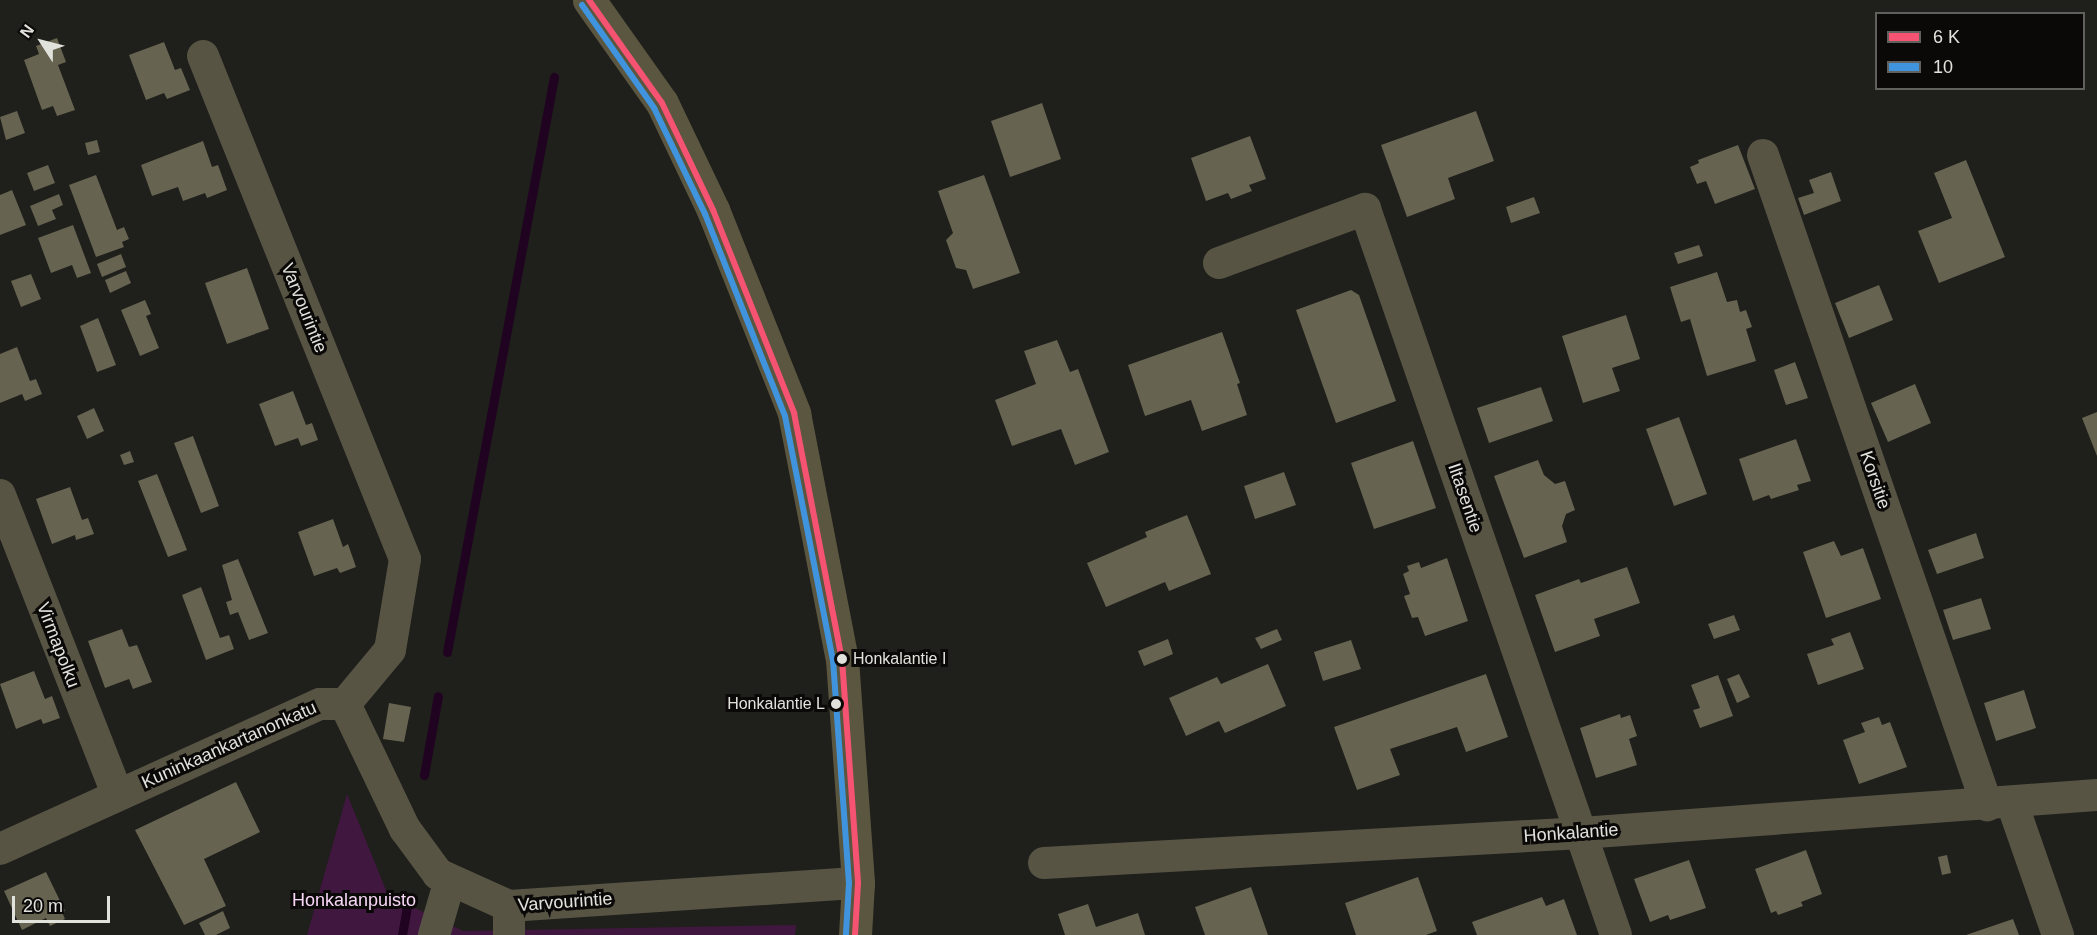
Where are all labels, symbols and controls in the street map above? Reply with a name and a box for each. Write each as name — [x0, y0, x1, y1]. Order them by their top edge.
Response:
north arrow — [12, 12, 72, 72]
legend — [1875, 12, 2085, 90]
text: N — [17, 21, 37, 41]
text: 6 K — [1933, 27, 1960, 47]
text: 10 — [1933, 57, 1953, 77]
street label: Varvourintie — [276, 260, 332, 356]
street label: Korsitie — [1855, 448, 1895, 512]
street label: Iltasentie — [1443, 460, 1487, 536]
street label: Virmapolku — [32, 599, 84, 691]
place label: Honkalantie I — [853, 649, 946, 669]
marker: Honkalantie I — [836, 653, 848, 665]
place label: Honkalantie L — [727, 694, 825, 714]
street label: Kuninkaankartanonkatu — [138, 697, 320, 793]
marker: Honkalantie L — [830, 698, 842, 710]
street label: Honkalantie — [1523, 819, 1619, 847]
scale bar — [15, 884, 112, 922]
street label: Varvourintie — [517, 888, 613, 916]
park label: Honkalanpuisto — [292, 889, 416, 911]
text: 20 m — [23, 896, 63, 916]

